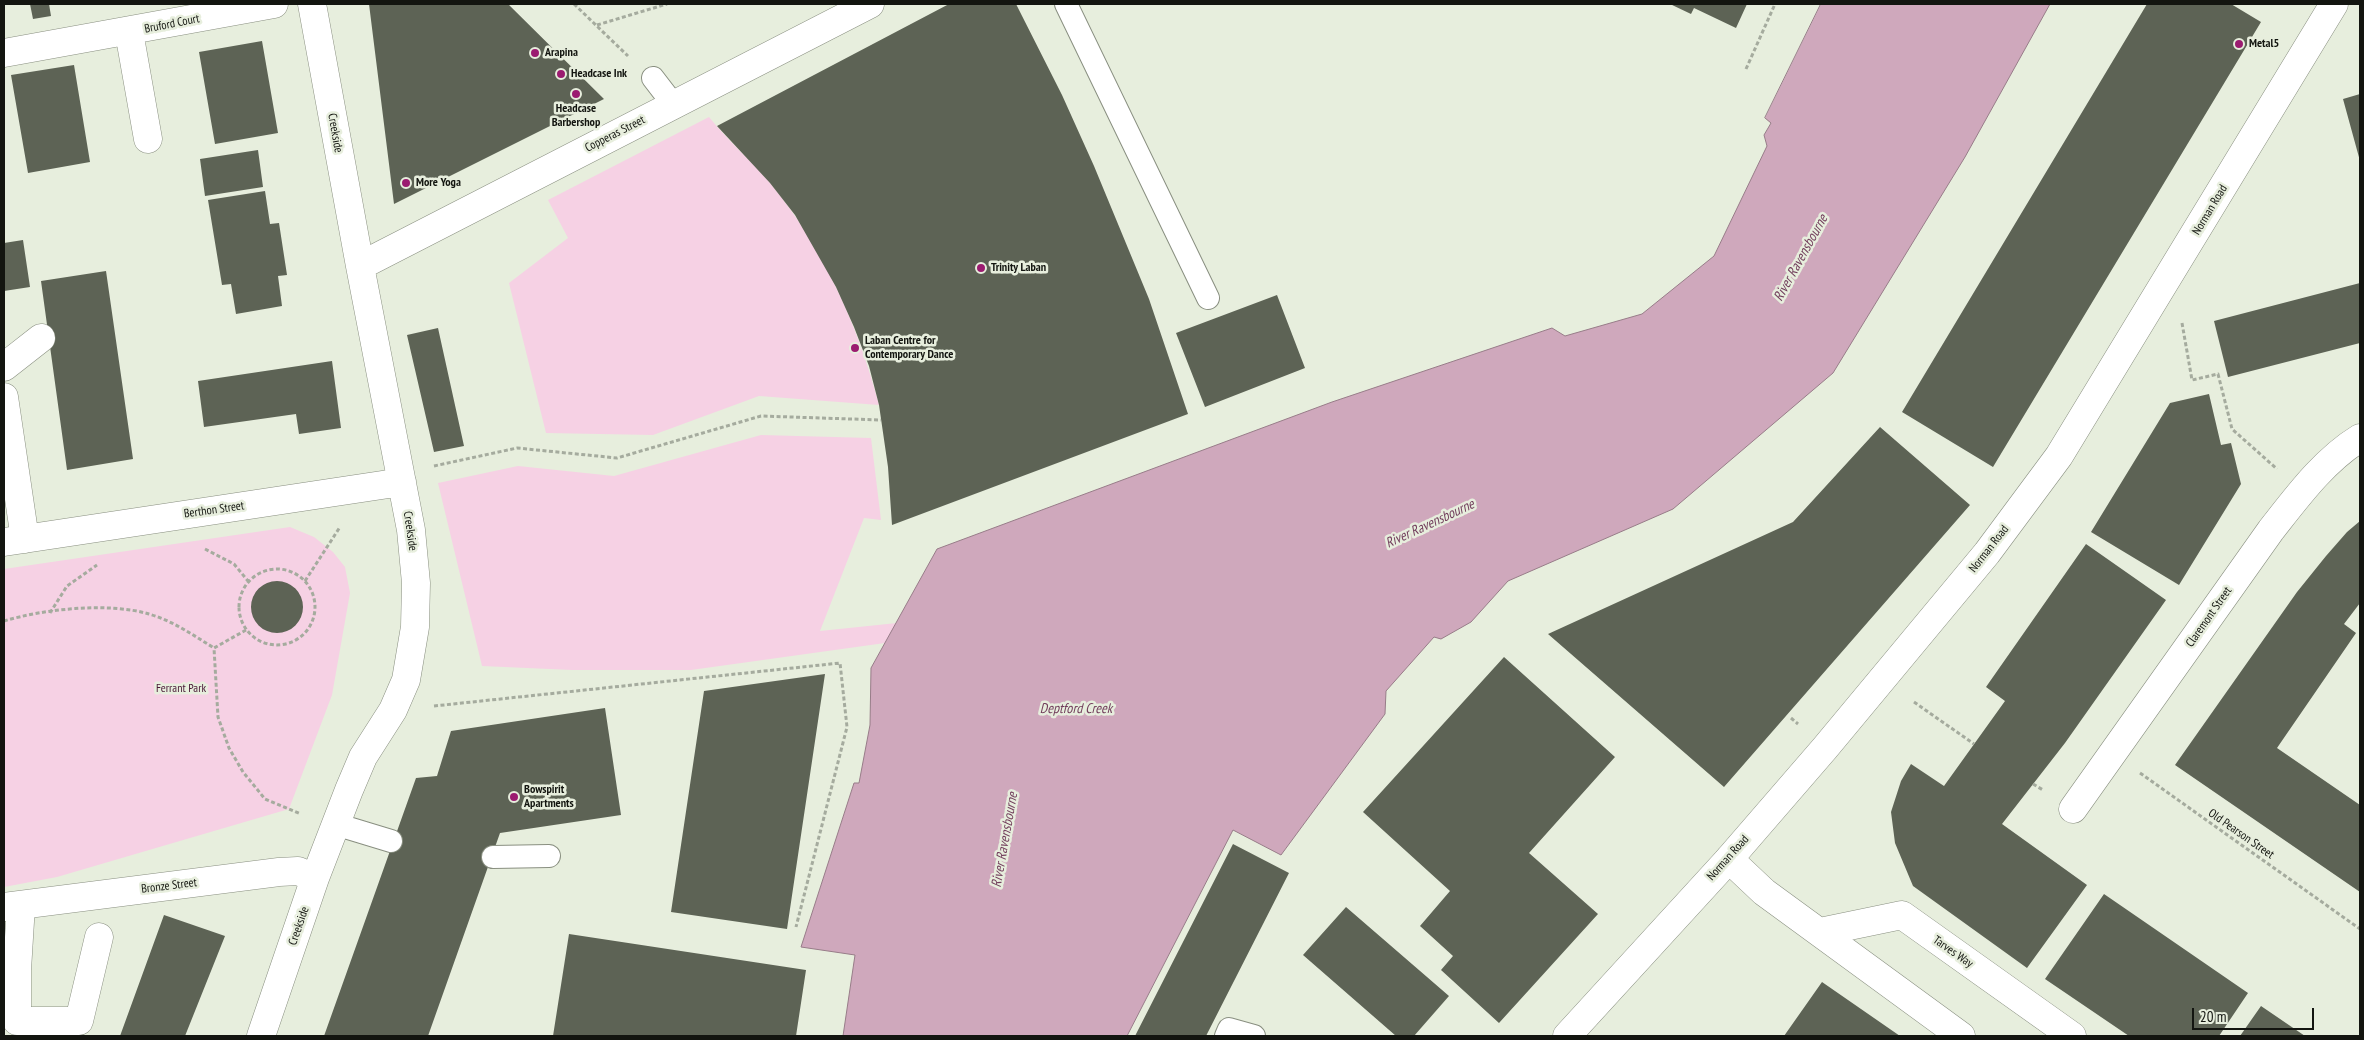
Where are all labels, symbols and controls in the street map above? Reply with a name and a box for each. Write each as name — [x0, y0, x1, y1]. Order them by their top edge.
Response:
street label: Bruford Court — [143, 12, 201, 36]
place label: Metal5 — [2249, 37, 2279, 51]
marker: Metal5 — [2233, 38, 2245, 50]
place label: Arapina — [545, 46, 578, 60]
marker: Arapina — [529, 47, 541, 59]
place label: Headcase Ink — [571, 67, 627, 81]
marker: Headcase Ink — [555, 68, 567, 80]
marker: Headcase Barbershop — [570, 88, 582, 100]
place label: Headcase Barbershop — [552, 102, 600, 130]
street label: Creekside — [324, 112, 346, 154]
street label: Copperas Street — [583, 113, 647, 155]
place label: More Yoga — [416, 176, 461, 190]
marker: More Yoga — [400, 177, 412, 189]
street label: Norman Road — [2189, 182, 2231, 238]
water label: River Ravensbourne — [1770, 212, 1832, 304]
place label: Trinity Laban — [991, 261, 1046, 275]
marker: Trinity Laban — [975, 262, 987, 274]
place label: Laban Centre for Contemporary Dance — [865, 334, 953, 362]
marker: Laban Centre for Contemporary Dance — [849, 342, 861, 354]
water label: River Ravensbourne — [1383, 496, 1477, 552]
street label: Berthon Street — [183, 499, 245, 521]
street label: Creekside — [400, 510, 420, 552]
street label: Norman Road — [1966, 523, 2012, 575]
street label: Claremont Street — [2183, 584, 2235, 650]
park label: Ferrant Park — [156, 682, 206, 696]
water label: Deptford Creek — [1040, 701, 1112, 717]
place label: Bowspirit Apartments — [524, 783, 574, 811]
marker: Bowspirit Apartments — [508, 791, 520, 803]
water label: River Ravensbourne — [988, 791, 1022, 889]
street label: Old Pearson Street — [2205, 806, 2277, 862]
street label: Norman Road — [1704, 832, 1752, 884]
street label: Bronze Street — [140, 875, 198, 897]
street label: Creekside — [286, 905, 312, 947]
street label: Tarves Way — [1930, 933, 1976, 971]
scale bar — [2194, 998, 2316, 1030]
text: 20 m — [2200, 1007, 2226, 1026]

